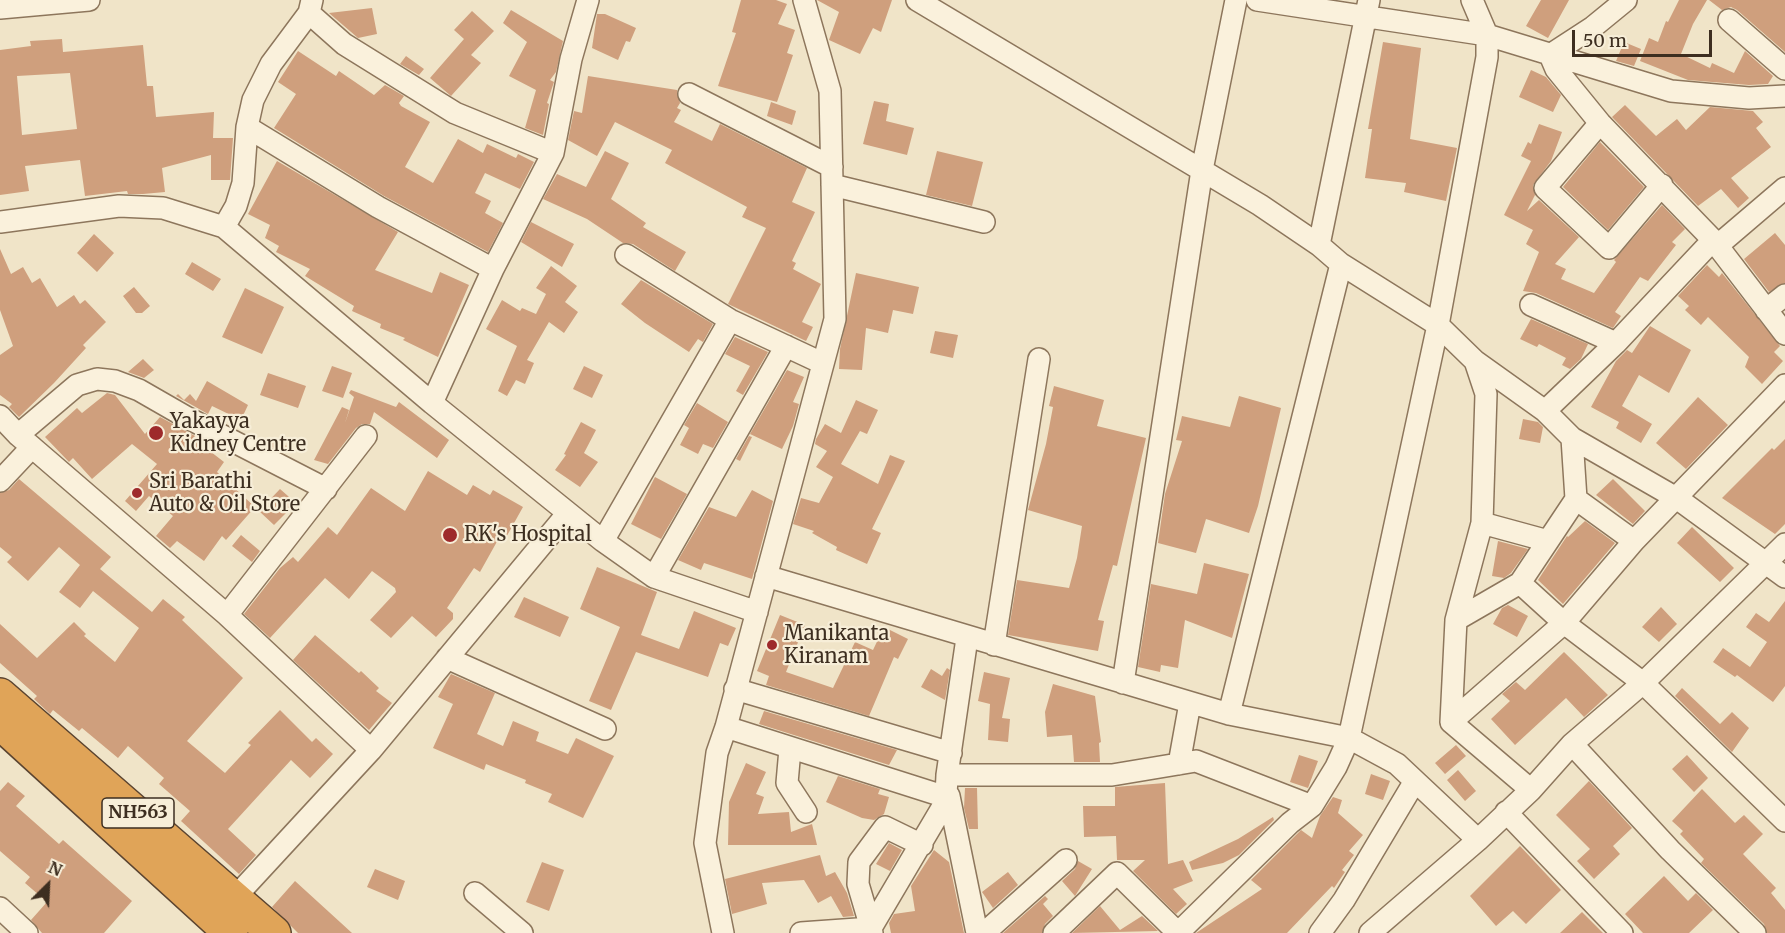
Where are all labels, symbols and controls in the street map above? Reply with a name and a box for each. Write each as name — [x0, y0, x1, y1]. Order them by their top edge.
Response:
scale bar — [1575, 18, 1714, 56]
text: 50 m — [1583, 29, 1627, 52]
place label: Yakayya Kidney Centre — [170, 410, 306, 457]
marker: Yakayya Kidney Centre — [147, 424, 165, 442]
place label: Sri Barathi Auto & Oil Store — [149, 470, 300, 517]
marker: Sri Barathi Auto & Oil Store — [130, 486, 144, 500]
place label: RK's Hospital — [464, 523, 592, 547]
marker: RK's Hospital — [441, 526, 459, 544]
place label: Manikanta Kiranam — [784, 622, 889, 669]
marker: Manikanta Kiranam — [765, 638, 779, 652]
road number: NH563 — [102, 798, 174, 828]
north arrow — [18, 855, 78, 915]
text: N — [45, 857, 65, 880]

